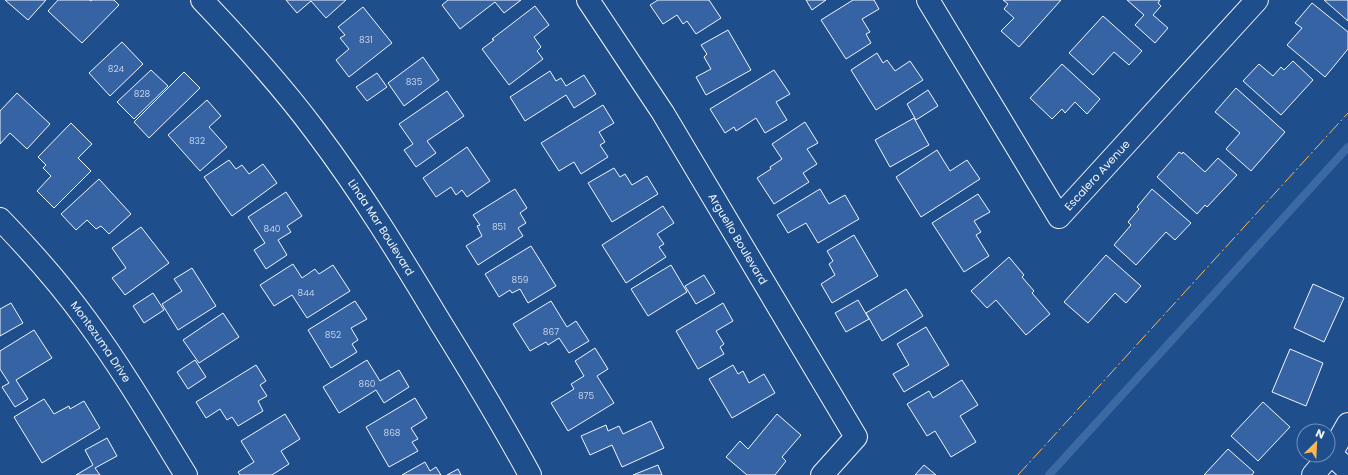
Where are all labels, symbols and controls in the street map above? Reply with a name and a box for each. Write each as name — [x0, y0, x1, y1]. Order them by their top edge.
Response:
house number: 831 — [359, 34, 373, 46]
house number: 824 — [108, 63, 125, 75]
house number: 835 — [406, 76, 423, 88]
house number: 828 — [134, 88, 151, 100]
house number: 832 — [189, 135, 205, 147]
street label: Escalero Avenue — [1061, 136, 1134, 214]
street label: Linda Mar Boulevard — [344, 176, 418, 279]
street label: Arguello Boulevard — [704, 190, 771, 287]
house number: 851 — [492, 221, 506, 233]
house number: 840 — [264, 223, 281, 235]
house number: 859 — [511, 274, 529, 286]
house number: 844 — [297, 287, 315, 299]
street label: Montezuma Drive — [67, 298, 135, 386]
house number: 867 — [543, 326, 559, 338]
house number: 852 — [325, 329, 341, 341]
house number: 860 — [358, 378, 376, 390]
house number: 875 — [578, 390, 594, 402]
north arrow — [1296, 423, 1336, 463]
text: N — [1313, 425, 1327, 443]
house number: 868 — [383, 427, 401, 439]

